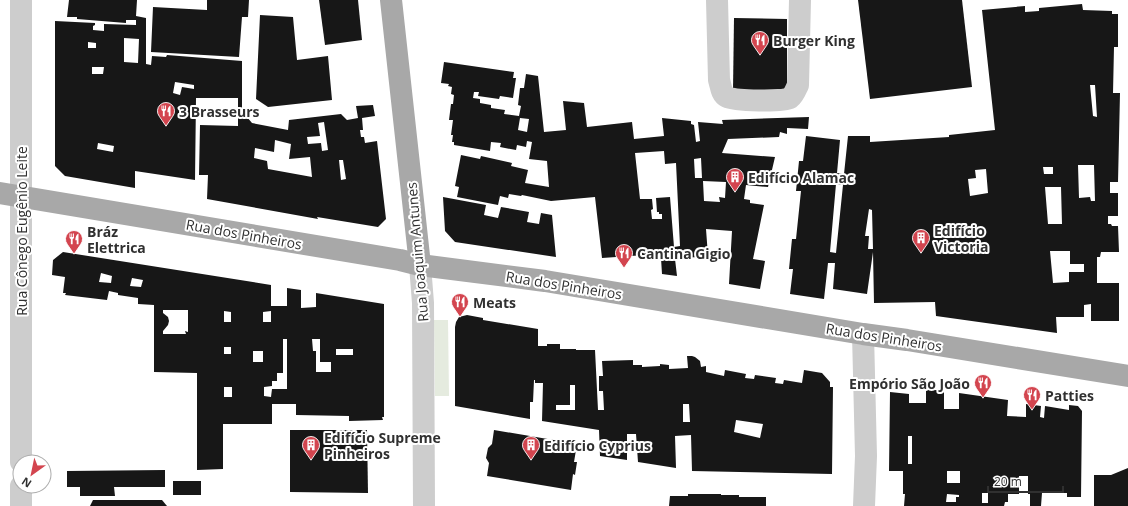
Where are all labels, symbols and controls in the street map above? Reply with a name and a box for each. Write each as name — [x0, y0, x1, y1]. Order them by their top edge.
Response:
restaurant icon: Burger King — [750, 30, 770, 55]
place label: Burger King — [773, 31, 855, 50]
restaurant icon: 3 Brasseurs — [156, 101, 176, 126]
place label: 3 Brasseurs — [179, 102, 260, 121]
street label: Rua Cônego Eugênio Leite — [12, 146, 31, 316]
building icon: Edifício Alamac — [725, 167, 745, 192]
place label: Edifício Alamac — [748, 168, 854, 187]
street label: Rua Joaquim Antunes — [401, 181, 433, 323]
street label: Rua dos Pinheiros — [185, 214, 304, 254]
place label: Edifício Victoria — [934, 221, 988, 256]
place label: Bráz Elettrica — [87, 222, 146, 257]
building icon: Edifício Victoria — [911, 228, 931, 253]
restaurant icon: Bráz Elettrica — [64, 229, 84, 254]
restaurant icon: Cantina Gigio — [614, 243, 634, 268]
place label: Cantina Gigio — [637, 244, 731, 263]
street label: Rua dos Pinheiros — [505, 266, 624, 304]
restaurant icon: Meats — [450, 292, 470, 317]
place label: Meats — [473, 293, 516, 312]
street label: Rua dos Pinheiros — [825, 318, 944, 356]
restaurant icon: Empório São João — [973, 373, 993, 398]
place label: Empório São João — [849, 374, 970, 393]
restaurant icon: Patties — [1022, 385, 1042, 410]
place label: Patties — [1045, 386, 1094, 405]
place label: Edifício Supreme Pinheiros — [324, 428, 441, 463]
building icon: Edifício Supreme Pinheiros — [301, 435, 321, 460]
building icon: Edifício Cyprius — [521, 435, 541, 460]
place label: Edifício Cyprius — [544, 436, 651, 455]
north arrow — [12, 454, 52, 494]
scale bar — [988, 468, 1063, 494]
text: 20 m — [994, 473, 1022, 490]
text: N — [18, 474, 34, 492]

